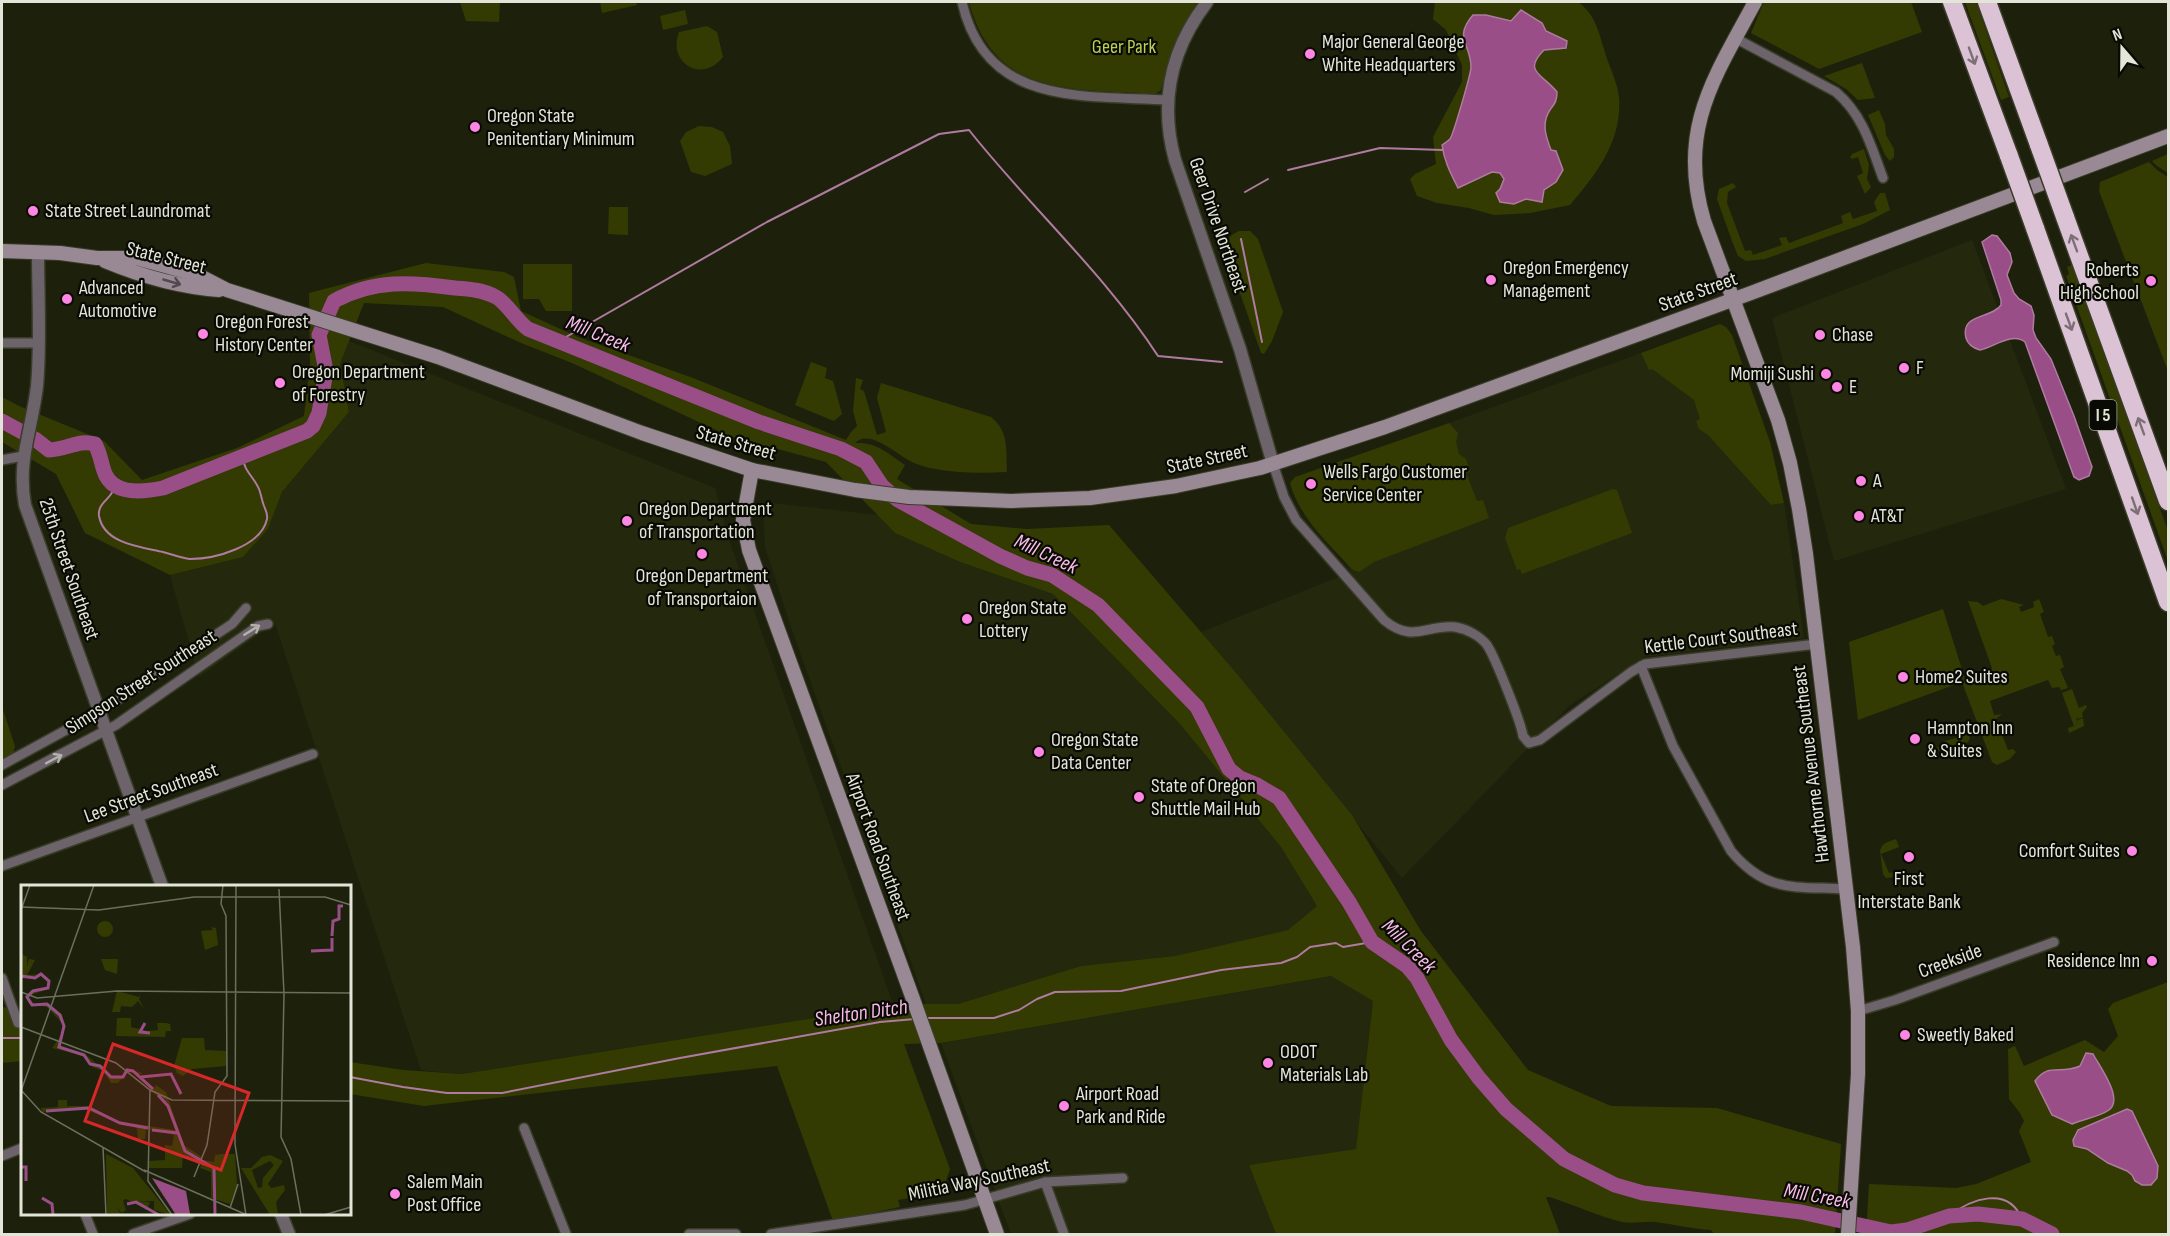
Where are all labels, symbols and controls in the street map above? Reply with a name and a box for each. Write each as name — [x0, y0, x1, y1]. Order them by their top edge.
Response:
north arrow — [2092, 18, 2152, 78]
text: N — [2110, 25, 2125, 46]
place label: Major General George White Headquarters — [1322, 30, 1465, 77]
park label: Geer Park — [1092, 35, 1156, 59]
marker: Major General George White Headquarters — [1303, 47, 1317, 61]
one-way arrow — [1968, 47, 1979, 65]
place label: Oregon State Penitentiary Minimum — [487, 104, 635, 151]
marker: Oregon State Penitentiary Minimum — [468, 120, 482, 134]
street label: Geer Drive Northeast — [1184, 154, 1252, 296]
place label: State Street Laundromat — [45, 199, 211, 223]
marker: State Street Laundromat — [26, 204, 40, 218]
one-way arrow — [2068, 234, 2079, 253]
street label: State Street — [123, 236, 209, 280]
place label: Oregon Emergency Management — [1503, 256, 1629, 303]
place label: Roberts High School — [2060, 258, 2139, 305]
street label: State Street — [1656, 267, 1740, 317]
marker: Oregon Emergency Management — [1484, 273, 1498, 287]
marker: Roberts High School — [2144, 274, 2158, 288]
place label: Advanced Automotive — [78, 276, 157, 323]
one-way arrow — [162, 277, 181, 288]
marker: Advanced Automotive — [60, 292, 74, 306]
place label: Oregon Forest History Center — [215, 310, 313, 357]
water label: Mill Creek — [562, 310, 635, 359]
one-way arrow — [2065, 312, 2076, 331]
place label: Chase — [1832, 323, 1873, 347]
marker: Oregon Forest History Center — [196, 327, 210, 341]
marker: Chase — [1813, 328, 1827, 342]
place label: F — [1916, 356, 1924, 380]
place label: Oregon Department of Forestry — [292, 360, 425, 407]
marker: F — [1897, 361, 1911, 375]
place label: Momiji Sushi — [1730, 362, 1814, 386]
marker: Momiji Sushi — [1819, 367, 1833, 381]
place label: E — [1849, 375, 1857, 399]
marker: Oregon Department of Forestry — [273, 376, 287, 390]
marker: E — [1830, 380, 1844, 394]
road number: I 5 — [2090, 400, 2116, 430]
one-way arrow — [2135, 417, 2146, 436]
street label: State Street — [693, 420, 779, 466]
street label: State Street — [1165, 439, 1249, 479]
place label: Wells Fargo Customer Service Center — [1323, 460, 1467, 507]
place label: A — [1872, 469, 1882, 493]
marker: A — [1854, 474, 1868, 488]
marker: Wells Fargo Customer Service Center — [1304, 477, 1318, 491]
street label: 25th Street Southeast — [33, 495, 105, 643]
one-way arrow — [2131, 496, 2142, 515]
place label: Oregon Department of Transportation — [639, 497, 772, 544]
place label: AT&T — [1870, 504, 1904, 528]
marker: AT&T — [1852, 509, 1866, 523]
marker: Oregon Department of Transportation — [620, 514, 634, 528]
water label: Mill Creek — [1010, 529, 1083, 580]
marker: Oregon Department of Transportaion — [695, 547, 709, 561]
place label: Oregon Department of Transportaion — [636, 564, 768, 611]
place label: Oregon State Lottery — [979, 596, 1067, 643]
marker: Oregon State Lottery — [960, 612, 974, 626]
street label: Kettle Court Southeast — [1643, 617, 1799, 659]
street label: Simpson Street Southeast — [61, 624, 221, 740]
one-way arrow — [244, 624, 261, 637]
street label: Hawthorne Avenue Southeast — [1787, 664, 1835, 864]
place label: Home2 Suites — [1915, 665, 2008, 689]
marker: Home2 Suites — [1896, 670, 1910, 684]
place label: Hampton Inn & Suites — [1927, 716, 2013, 763]
place label: Oregon State Data Center — [1051, 728, 1139, 775]
marker: Hampton Inn & Suites — [1908, 732, 1922, 746]
marker: Oregon State Data Center — [1032, 745, 1046, 759]
one-way arrow — [44, 753, 62, 764]
street label: Lee Street Southeast — [81, 758, 221, 828]
street label: Airport Road Southeast — [840, 769, 916, 924]
place label: State of Oregon Shuttle Mail Hub — [1151, 774, 1261, 821]
marker: State of Oregon Shuttle Mail Hub — [1132, 790, 1146, 804]
place label: Comfort Suites — [2019, 839, 2120, 863]
marker: Comfort Suites — [2125, 844, 2139, 858]
marker: First Interstate Bank — [1902, 850, 1916, 864]
place label: First Interstate Bank — [1857, 867, 1961, 914]
inset map — [21, 885, 351, 1215]
water label: Mill Creek — [1377, 914, 1442, 979]
street label: Creekside — [1915, 938, 1985, 984]
place label: Residence Inn — [2047, 949, 2140, 973]
marker: Residence Inn — [2145, 954, 2159, 968]
water label: Shelton Ditch — [813, 994, 909, 1032]
place label: Sweetly Baked — [1917, 1023, 2014, 1047]
marker: Sweetly Baked — [1898, 1028, 1912, 1042]
place label: ODOT Materials Lab — [1280, 1040, 1368, 1087]
marker: ODOT Materials Lab — [1261, 1056, 1275, 1070]
place label: Airport Road Park and Ride — [1075, 1082, 1166, 1129]
marker: Airport Road Park and Ride — [1057, 1099, 1071, 1113]
street label: Militia Way Southeast — [906, 1153, 1052, 1207]
place label: Salem Main Post Office — [407, 1170, 483, 1217]
water label: Mill Creek — [1782, 1178, 1853, 1214]
marker: Salem Main Post Office — [388, 1187, 402, 1201]

